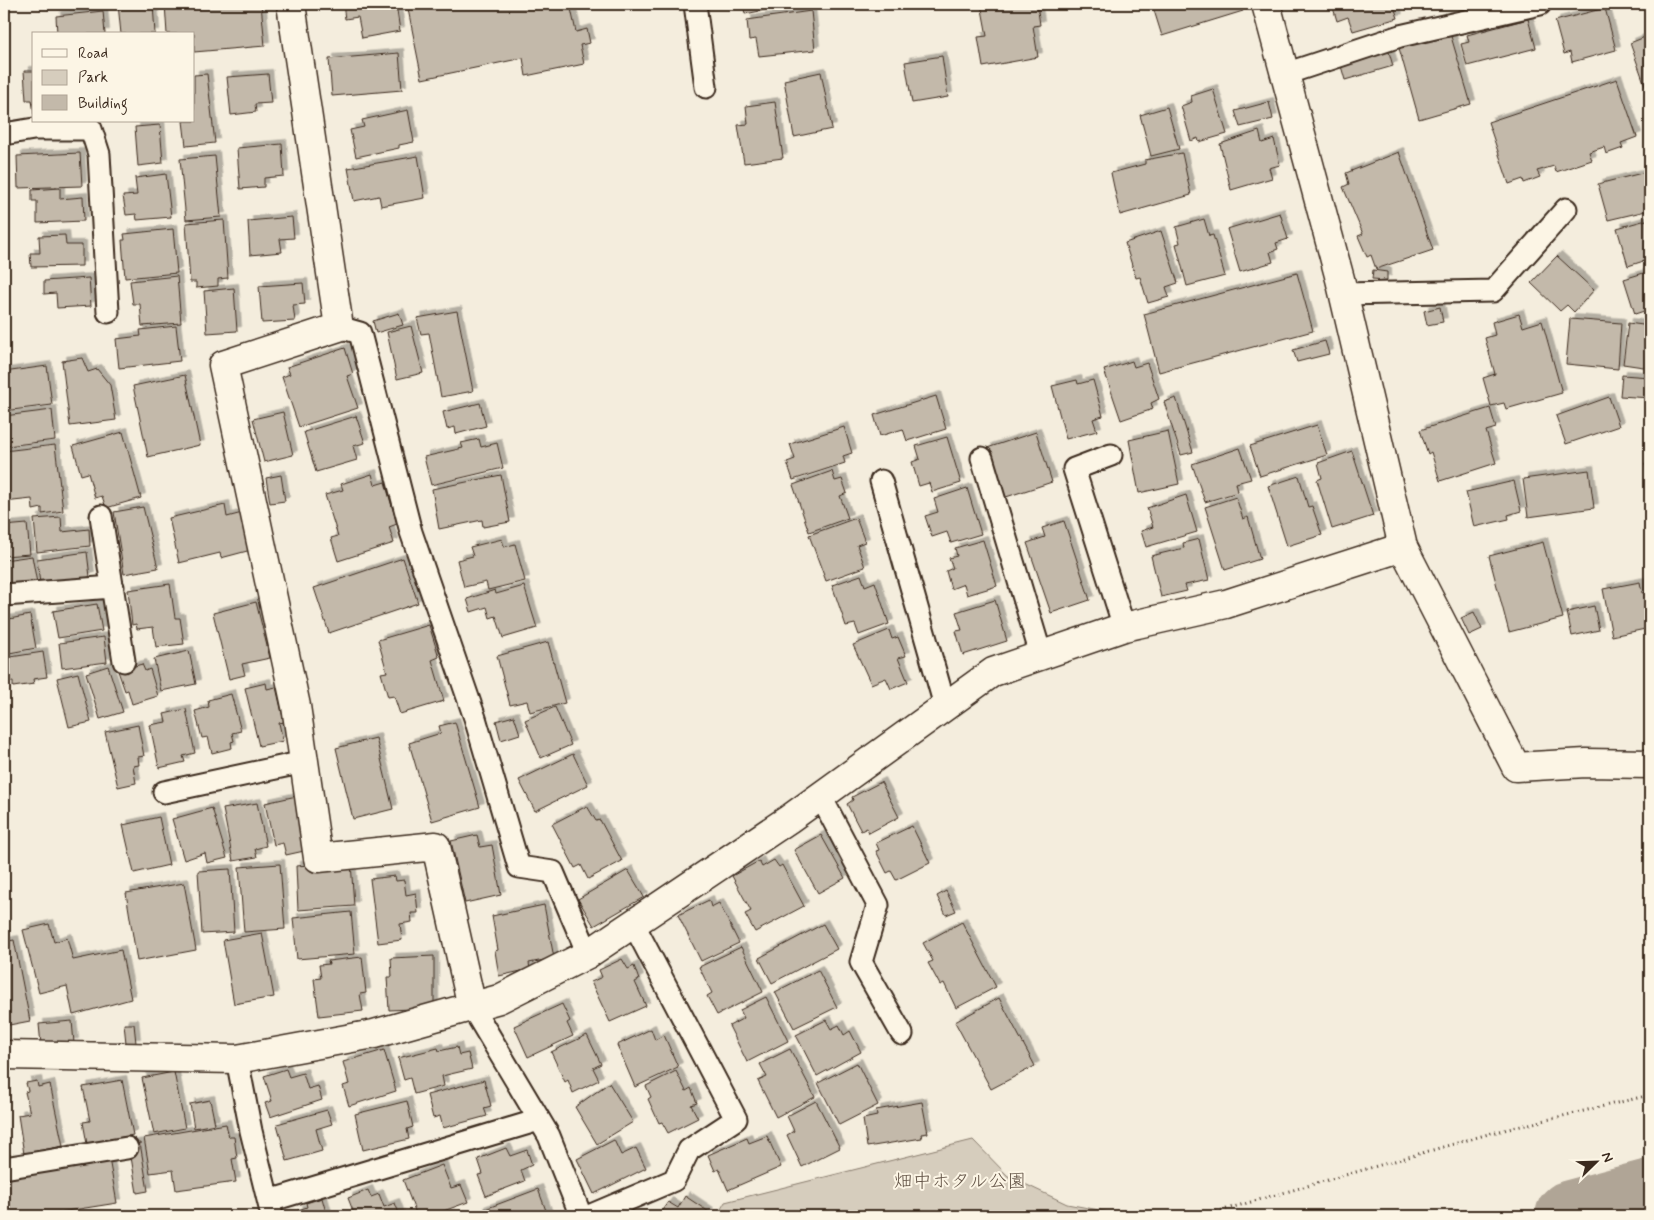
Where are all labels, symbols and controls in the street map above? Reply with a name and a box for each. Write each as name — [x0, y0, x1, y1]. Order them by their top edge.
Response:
legend — [32, 32, 195, 122]
text: Road — [78, 44, 108, 64]
text: Park — [78, 68, 108, 88]
text: Building — [78, 94, 128, 115]
north arrow — [1572, 1138, 1622, 1188]
text: N — [1597, 1150, 1617, 1165]
park label: 畑中ホタル公園 — [894, 1169, 1026, 1194]

